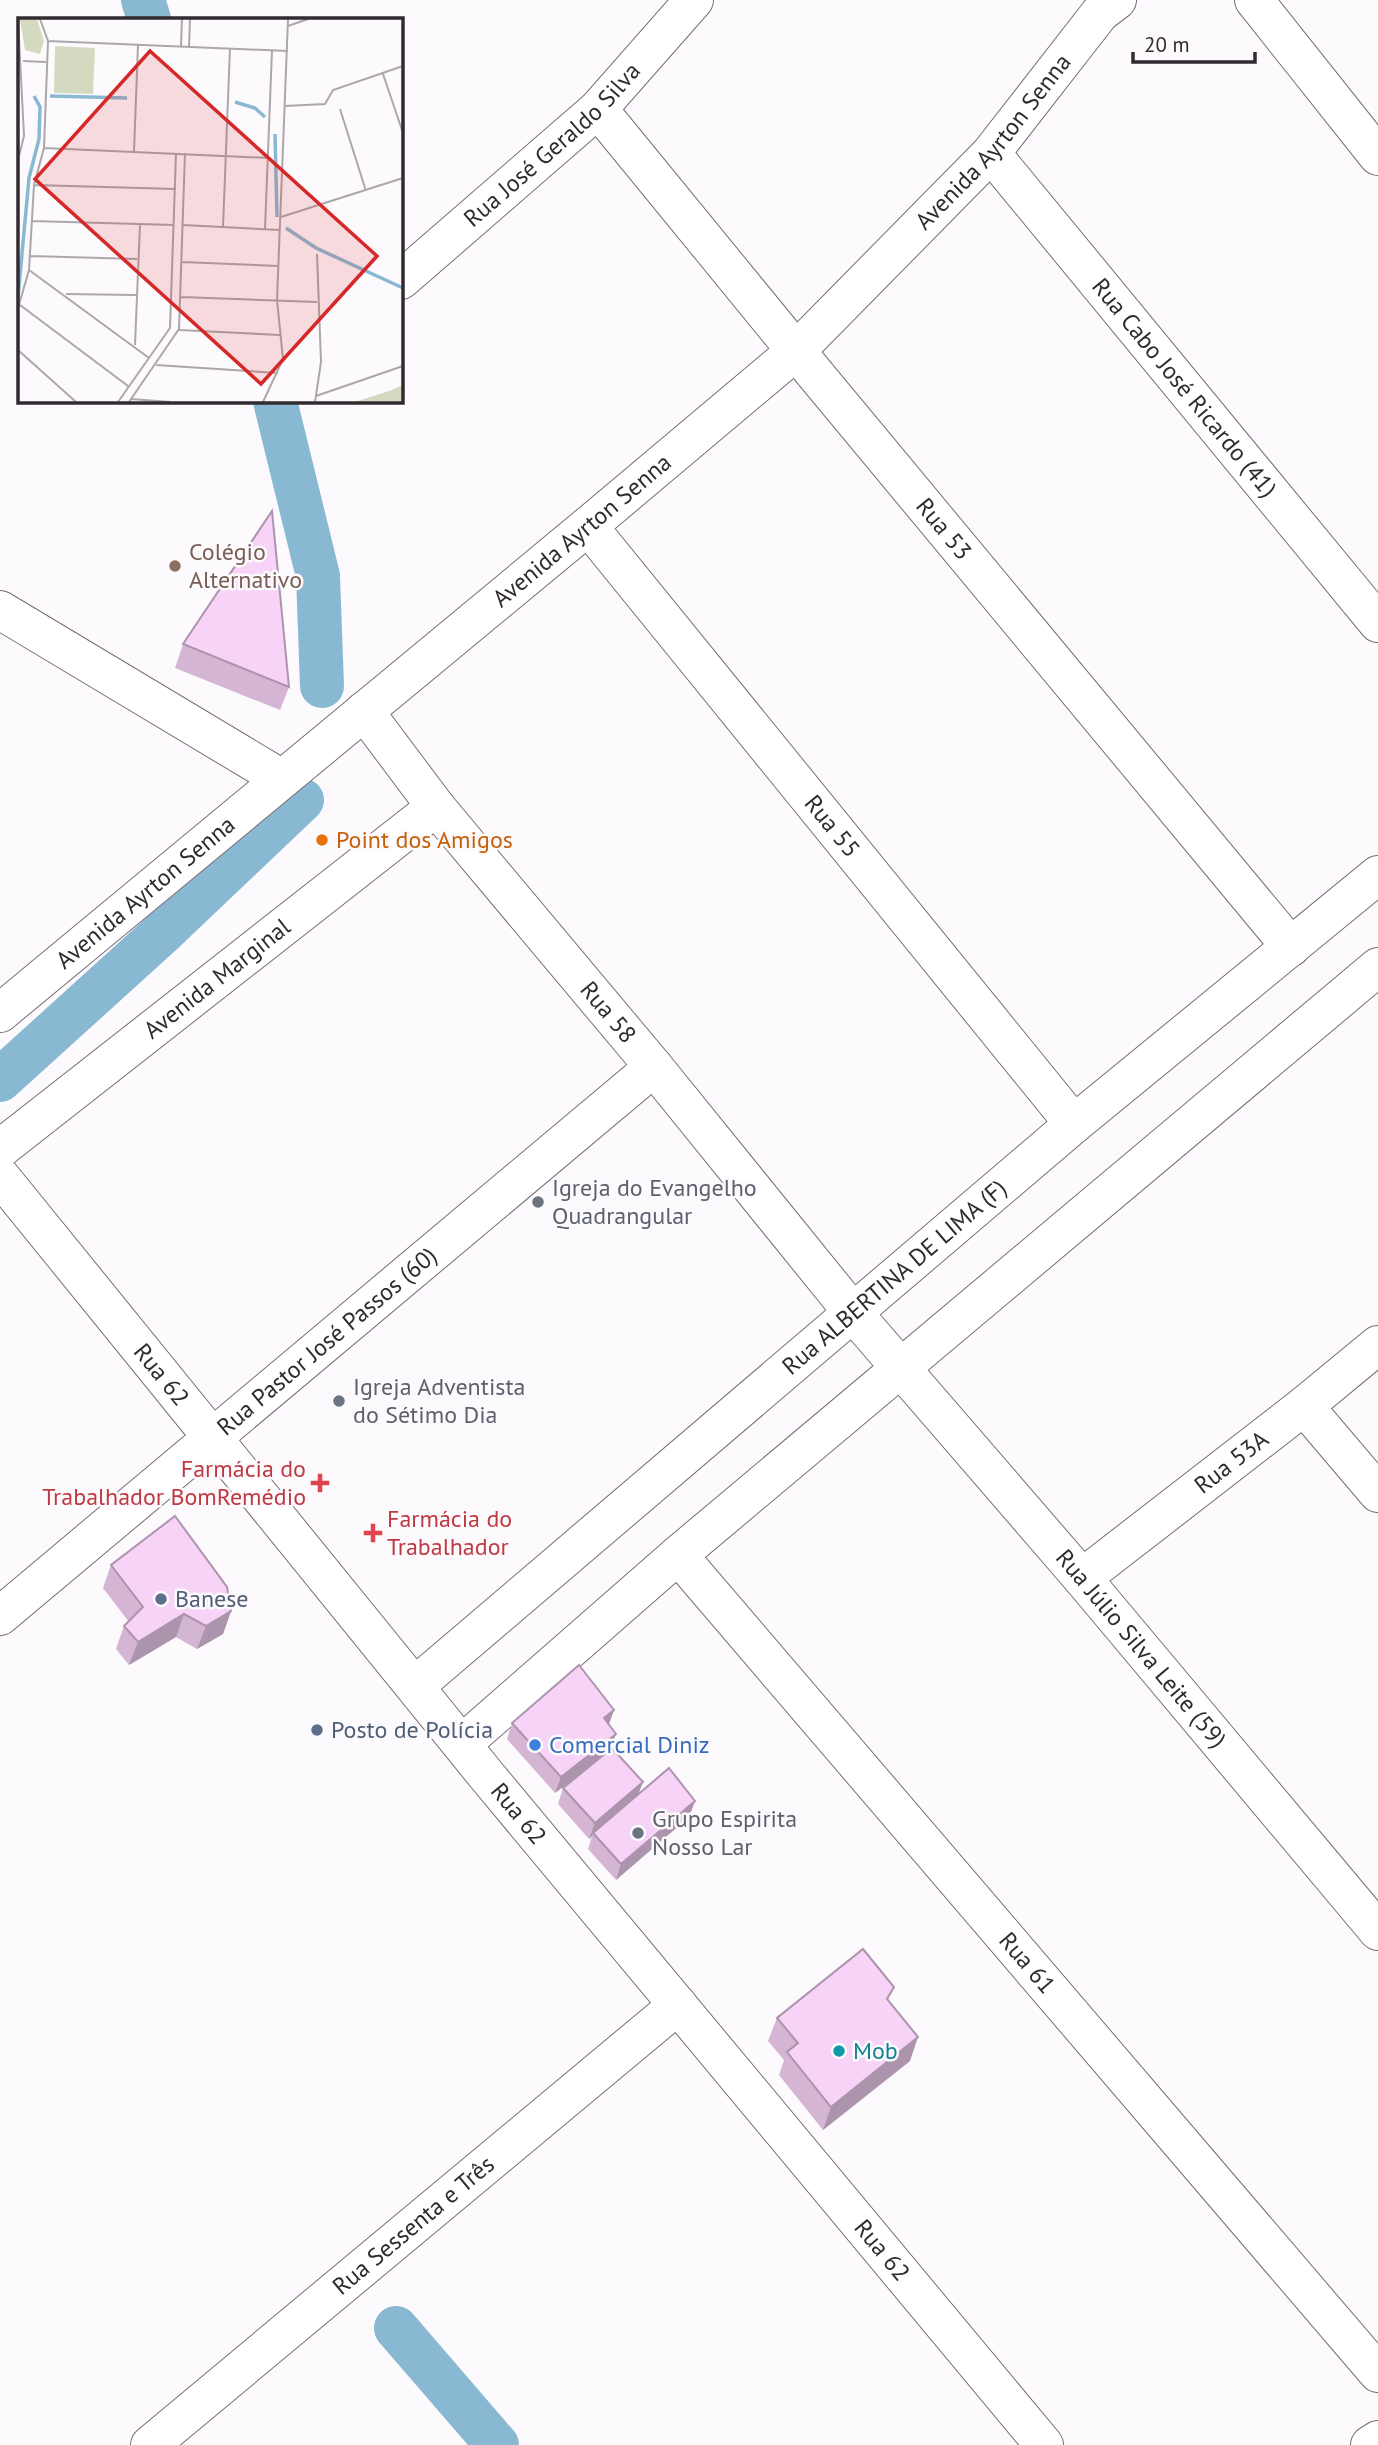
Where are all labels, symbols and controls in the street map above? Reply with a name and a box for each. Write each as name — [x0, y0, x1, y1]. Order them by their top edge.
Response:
inset map — [18, 18, 402, 402]
scale bar — [1133, 21, 1256, 65]
text: 20 m — [1144, 31, 1190, 58]
street label: Avenida Ayrton Senna — [908, 47, 1077, 236]
street label: Rua José Geraldo Silva — [457, 56, 647, 234]
street label: Rua Cabo José Ricardo (41) — [1085, 271, 1284, 503]
street label: Avenida Ayrton Senna — [486, 447, 677, 614]
street label: Rua 53 — [909, 491, 979, 566]
place label: Colégio Alternativo — [189, 536, 302, 595]
marker: Colégio Alternativo — [167, 558, 183, 574]
street label: Rua 55 — [798, 788, 867, 864]
street label: Avenida Ayrton Senna — [49, 809, 241, 975]
place label: Point dos Amigos — [336, 824, 513, 855]
marker: Point dos Amigos — [314, 832, 330, 848]
street label: Avenida Marginal — [137, 911, 296, 1045]
street label: Rua 58 — [574, 975, 643, 1049]
place label: Igreja do Evangelho Quadrangular — [552, 1172, 757, 1231]
street label: Rua ALBERTINA DE LIMA (F) — [775, 1172, 1013, 1381]
marker: Igreja do Evangelho Quadrangular — [530, 1194, 546, 1210]
street label: Rua Pastor José Passos (60) — [210, 1240, 443, 1442]
street label: Rua 62 — [127, 1337, 196, 1412]
place label: Igreja Adventista do Sétimo Dia — [353, 1371, 525, 1430]
marker: Igreja Adventista do Sétimo Dia — [331, 1393, 347, 1409]
street label: Rua 53A — [1188, 1423, 1274, 1500]
place label: Farmácia do Trabalhador BomRemédio — [42, 1453, 306, 1512]
marker: Farmácia do Trabalhador BomRemédio — [312, 1475, 328, 1491]
place label: Farmácia do Trabalhador — [387, 1503, 512, 1562]
marker: Farmácia do Trabalhador — [365, 1525, 381, 1541]
street label: Rua Júlio Silva Leite (59) — [1049, 1543, 1234, 1754]
place label: Banese — [175, 1583, 249, 1614]
marker: Banese — [153, 1591, 169, 1607]
place label: Posto de Polícia — [331, 1714, 493, 1745]
marker: Posto de Polícia — [309, 1722, 325, 1738]
place label: Comercial Diniz — [549, 1729, 710, 1760]
marker: Comercial Diniz — [527, 1737, 543, 1753]
street label: Rua 62 — [484, 1776, 554, 1851]
place label: Grupo Espirita Nosso Lar — [652, 1803, 797, 1862]
marker: Grupo Espirita Nosso Lar — [630, 1825, 646, 1841]
street label: Rua 61 — [993, 1925, 1063, 2000]
place label: Mob — [853, 2035, 898, 2066]
marker: Mob — [831, 2043, 847, 2059]
street label: Rua Sessenta e Três — [326, 2149, 500, 2301]
street label: Rua 62 — [848, 2213, 917, 2287]

